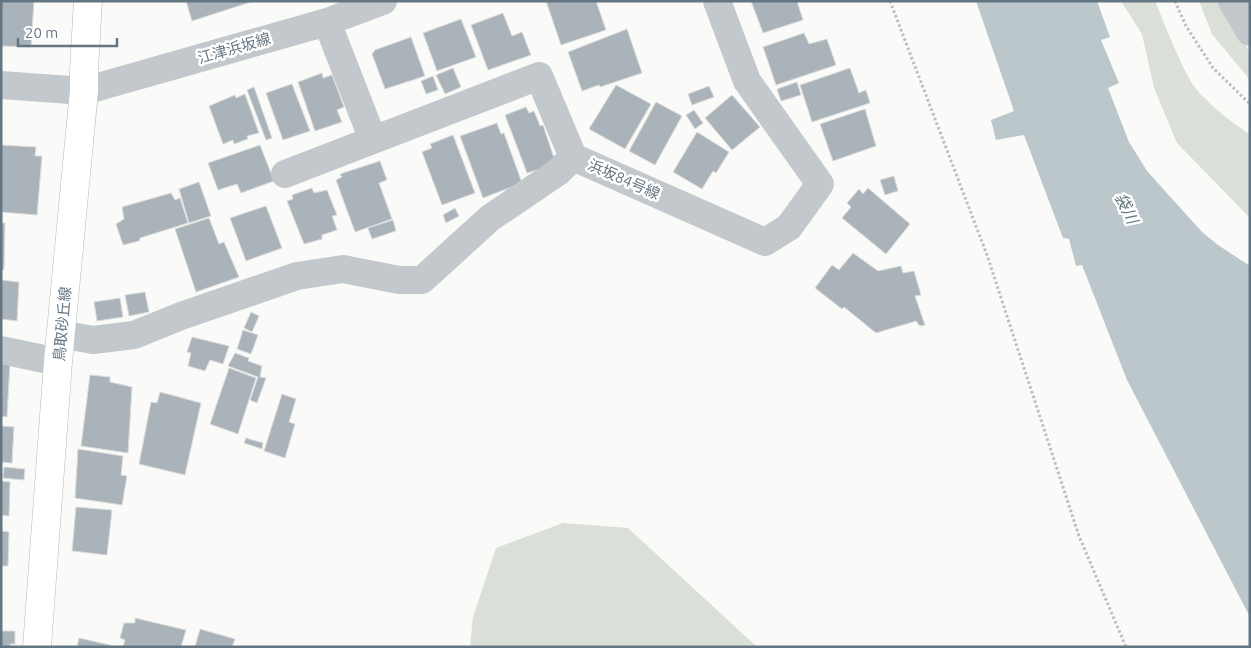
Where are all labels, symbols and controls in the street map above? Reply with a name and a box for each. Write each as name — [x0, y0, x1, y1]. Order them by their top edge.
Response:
scale bar — [18, 15, 116, 47]
text: 20 m — [25, 24, 58, 41]
street label: 江津浜坂線 — [196, 29, 272, 67]
street label: 浜坂84号線 — [585, 156, 663, 202]
water label: 袋川 — [1112, 190, 1143, 228]
street label: 鳥取砂丘線 — [50, 286, 74, 362]

